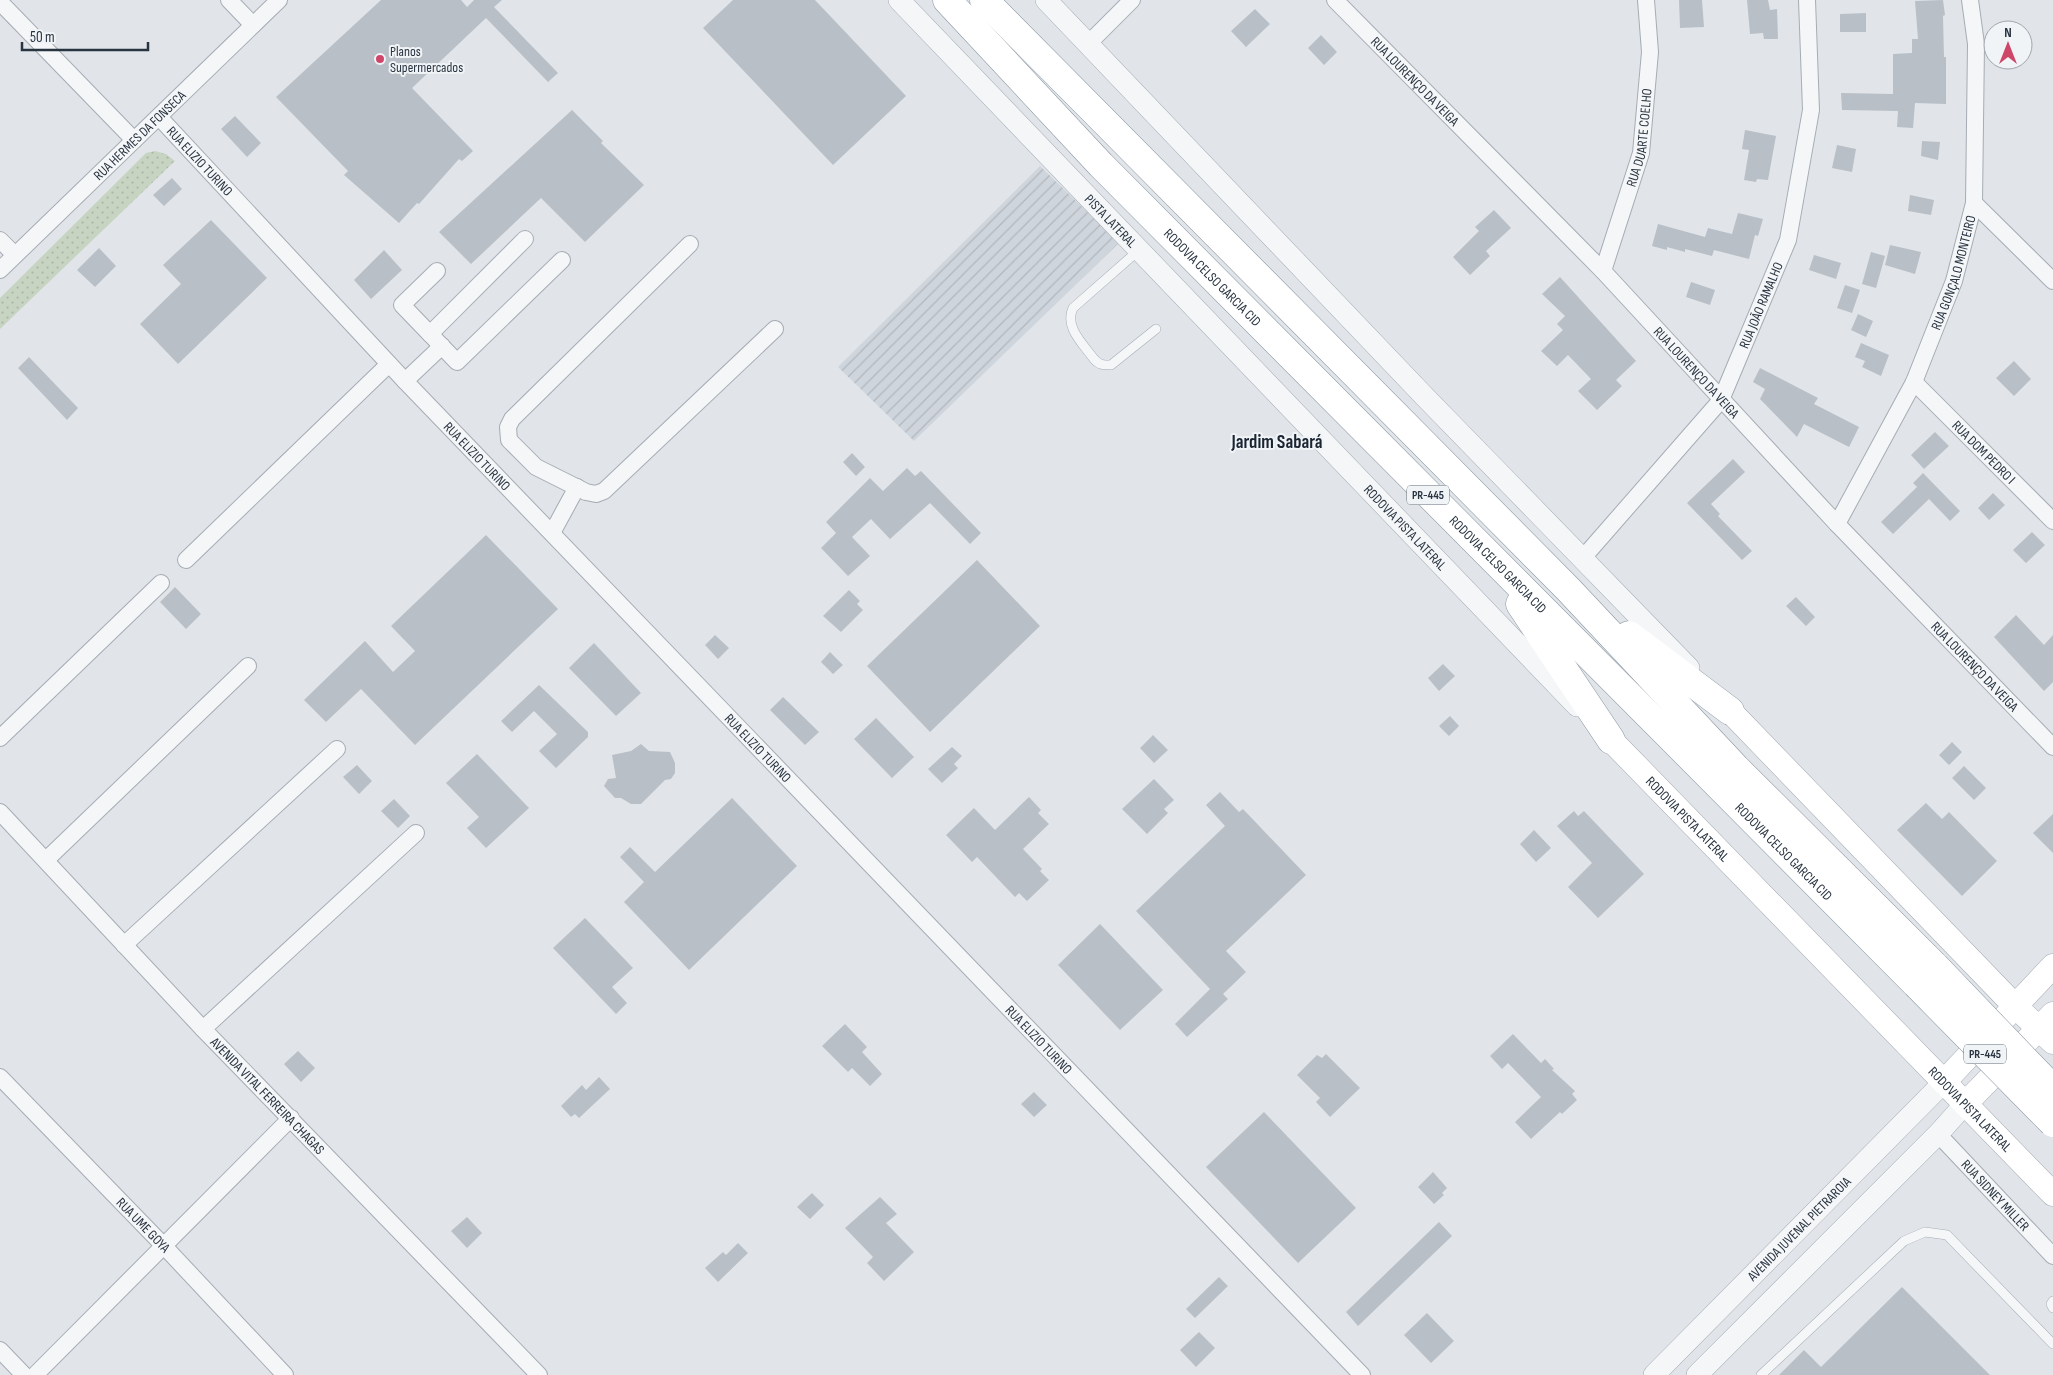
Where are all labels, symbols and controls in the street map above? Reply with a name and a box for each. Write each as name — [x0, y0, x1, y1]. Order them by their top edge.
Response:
scale bar — [22, 20, 149, 52]
north arrow — [1983, 20, 2033, 70]
text: N — [2004, 24, 2012, 41]
text: 50 m — [30, 28, 55, 47]
street label: RUA LOURENÇO DA VEIGA — [1367, 33, 1463, 130]
place label: Planos Supermercados — [390, 43, 463, 76]
marker: Planos Supermercados — [374, 53, 386, 65]
street label: RUA HERMES DA FONSECA — [90, 86, 190, 184]
street label: RUA DUARTE COELHO — [1623, 88, 1656, 189]
street label: RUA ELIZIO TURINO — [163, 123, 236, 200]
street label: PISTA LATERAL — [1081, 191, 1140, 251]
street label: RUA GONÇALO MONTEIRO — [1927, 214, 1980, 333]
street label: RODOVIA CELSO GARCIA CID — [1160, 225, 1265, 330]
street label: RUA JOÃO RAMALHO — [1736, 260, 1787, 351]
street label: RUA LOURENÇO DA VEIGA — [1650, 323, 1743, 423]
street label: RUA DOM PEDRO I — [1948, 417, 2019, 488]
street label: RUA ELIZIO TURINO — [440, 418, 514, 494]
district label: Jardim Sabará — [1230, 431, 1323, 454]
street label: RODOVIA PISTA LATERAL — [1360, 481, 1450, 574]
road number: PR-445 — [1407, 486, 1449, 504]
street label: RODOVIA CELSO GARCIA CID — [1446, 512, 1550, 617]
street label: RUA LOURENÇO DA VEIGA — [1927, 618, 2023, 716]
street label: RUA ELIZIO TURINO — [721, 710, 795, 786]
street label: RODOVIA PISTA LATERAL — [1642, 773, 1733, 865]
street label: RODOVIA CELSO GARCIA CID — [1731, 799, 1836, 904]
street label: RUA ELIZIO TURINO — [1002, 1002, 1076, 1078]
street label: AVENIDA VITAL FERREIRA CHAGAS — [206, 1033, 328, 1158]
road number: PR-445 — [1964, 1044, 2006, 1064]
street label: RODOVIA PISTA LATERAL — [1925, 1063, 2015, 1155]
street label: RUA SIDNEY MILLER — [1958, 1156, 2033, 1235]
street label: AVENIDA JUVENAL PIETRAROIA — [1743, 1173, 1855, 1285]
street label: RUA UME GOYA — [113, 1194, 174, 1257]

